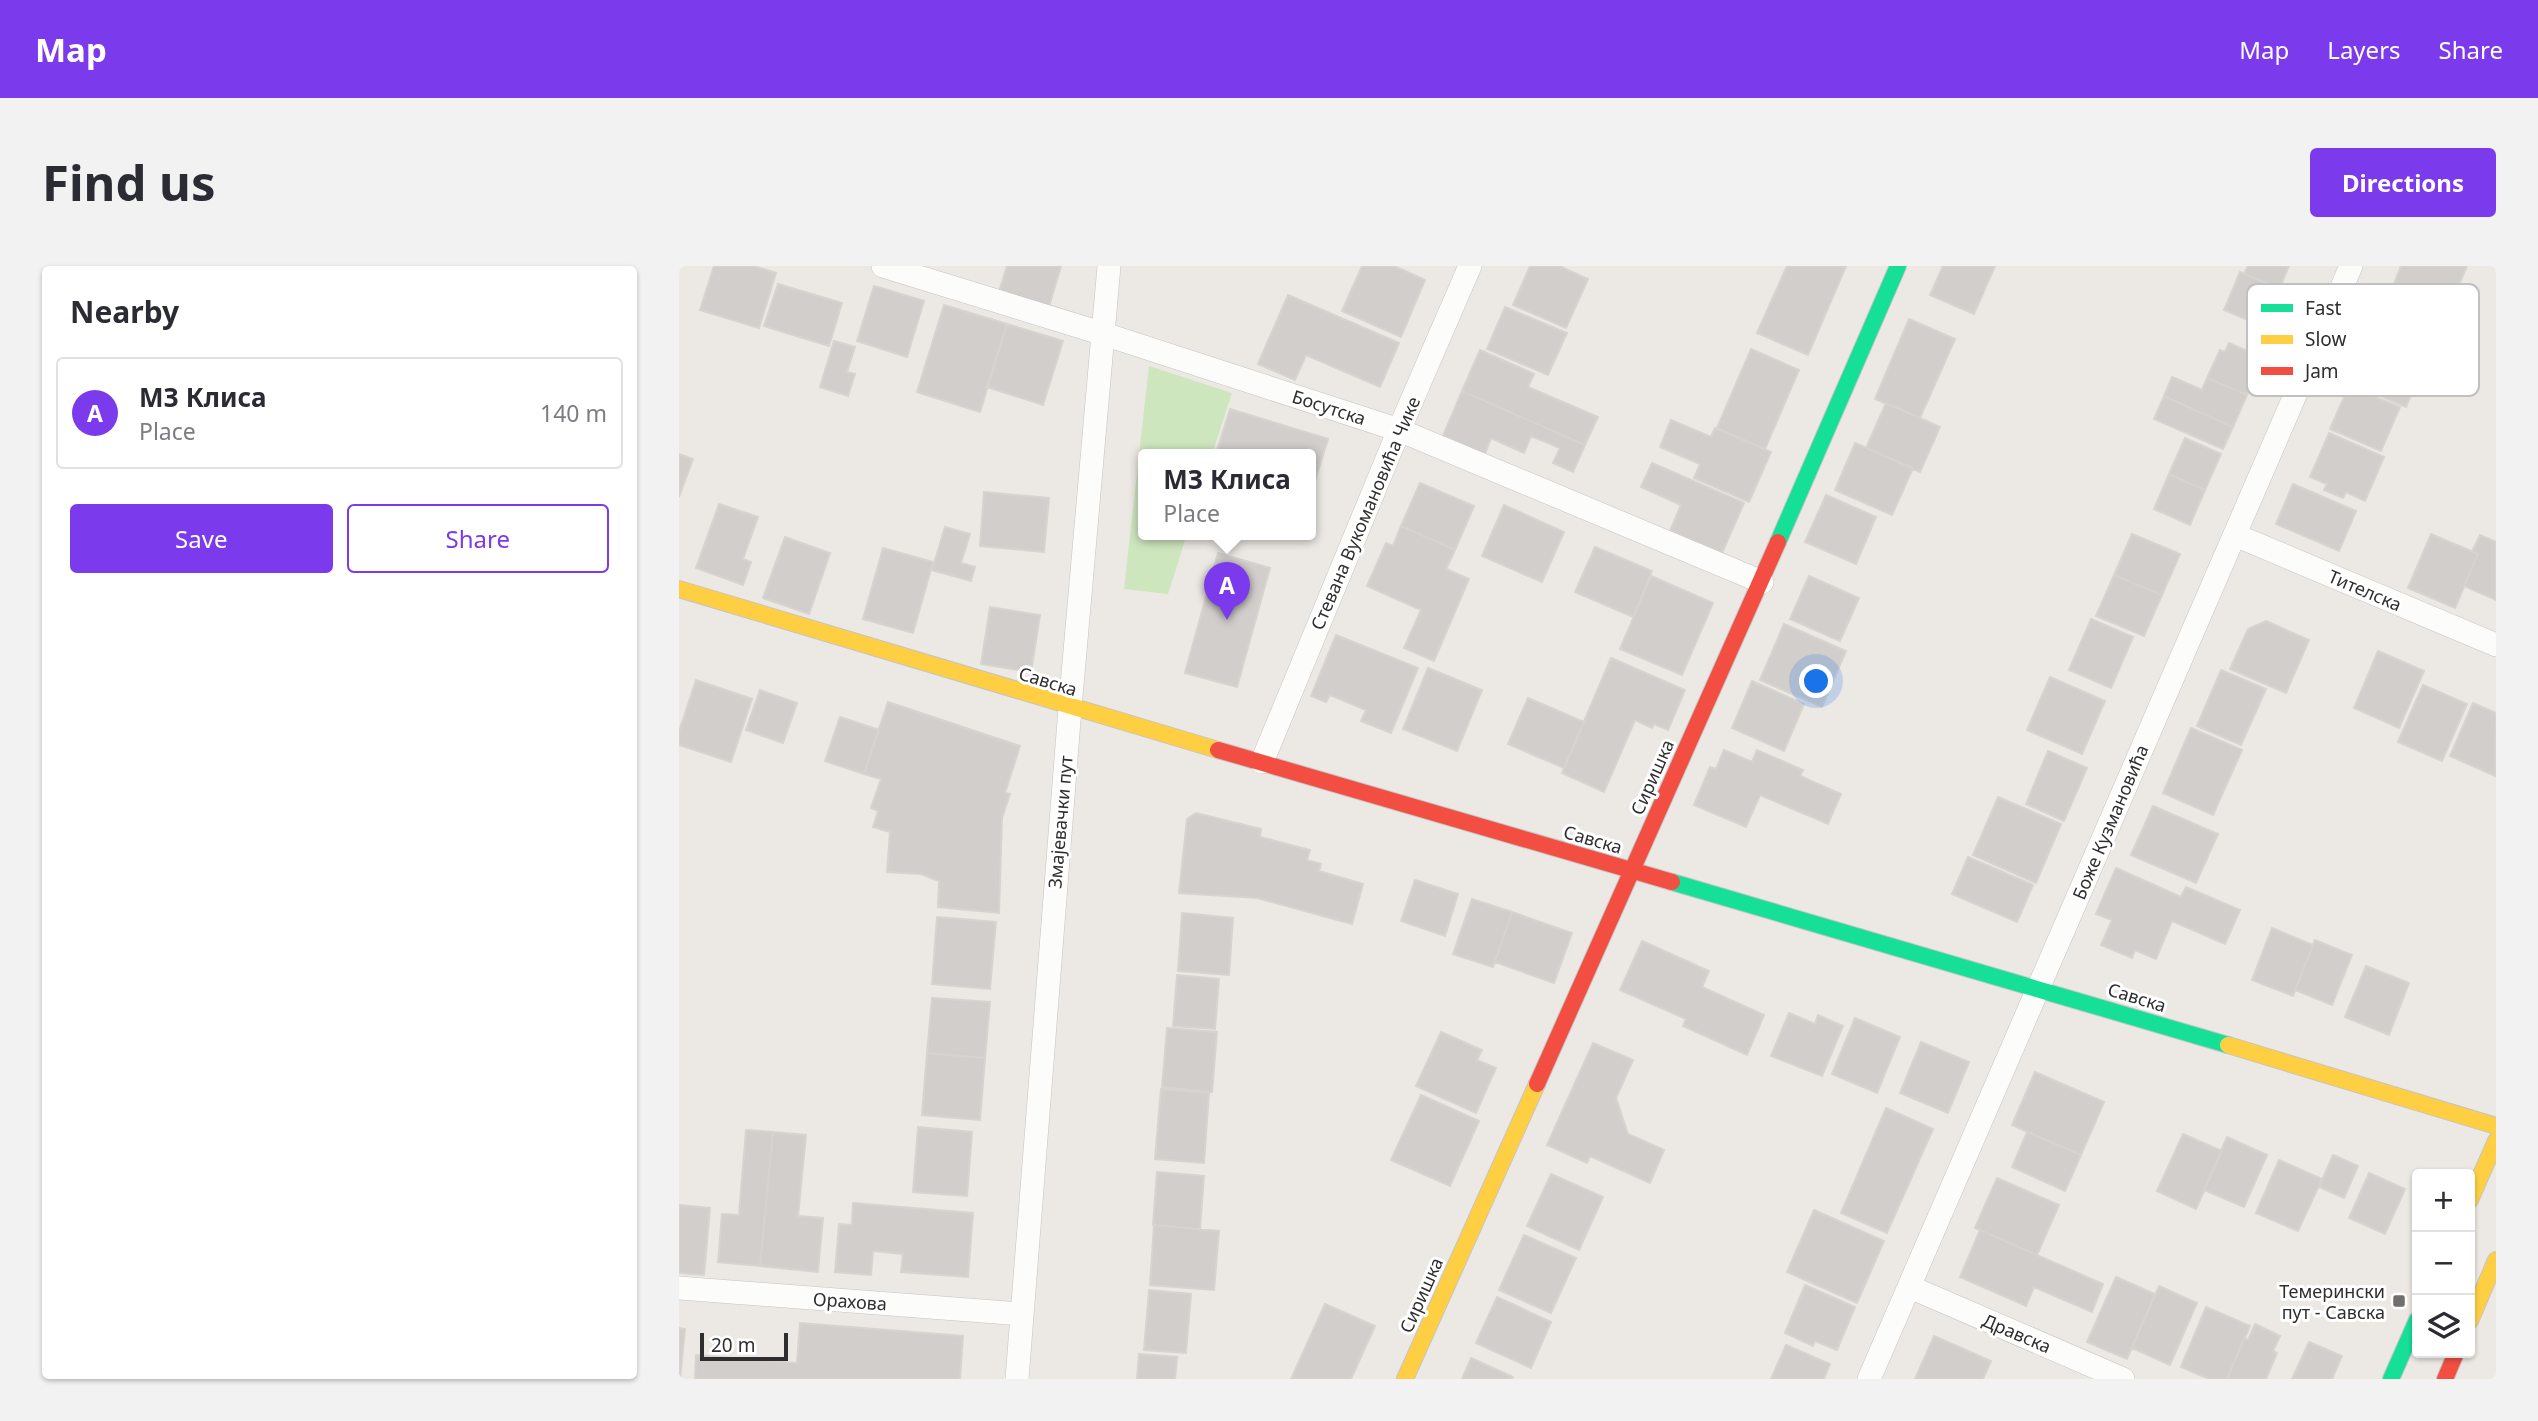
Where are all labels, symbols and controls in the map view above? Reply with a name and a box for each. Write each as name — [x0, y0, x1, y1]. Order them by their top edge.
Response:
text: Map — [35, 27, 107, 72]
text: Map — [2239, 33, 2289, 66]
text: Layers — [2327, 33, 2401, 66]
text: Share — [2439, 33, 2503, 66]
button: Directions — [2310, 148, 2496, 217]
text: Find us — [42, 149, 216, 215]
legend — [2247, 284, 2479, 396]
text: Nearby — [70, 291, 179, 332]
text: Fast — [2305, 295, 2342, 321]
text: Slow — [2305, 326, 2346, 352]
text: Jam — [2303, 358, 2339, 384]
text: МЗ Клиса — [139, 379, 267, 415]
street label: Босутска — [1289, 384, 1369, 430]
street label: Стевана Вукомановића Чике — [1305, 393, 1425, 633]
text: A — [87, 397, 103, 429]
text: 140 m — [540, 397, 607, 429]
text: Place — [139, 415, 196, 447]
popup — [1138, 449, 1316, 540]
text: МЗ Клиса — [1163, 461, 1291, 497]
text: Place — [1163, 497, 1220, 529]
button: Save — [70, 504, 333, 573]
button: Share — [347, 504, 609, 573]
pin: A — [1204, 562, 1250, 620]
street label: Тителска — [2325, 564, 2405, 616]
street label: Савска — [1016, 661, 1080, 701]
your location — [1799, 664, 1833, 698]
street label: Сиришка — [1625, 736, 1679, 818]
street label: Боже Кузмановића — [2066, 741, 2154, 903]
street label: Змајевачки пут — [1042, 754, 1078, 889]
street label: Савска — [1561, 819, 1625, 859]
street label: Савска — [2105, 977, 2169, 1017]
map controls — [2412, 1169, 2475, 1358]
button: + — [2412, 1169, 2475, 1232]
button: − — [2412, 1232, 2475, 1295]
street label: Сиришка — [1394, 1254, 1448, 1336]
place label: Темерински пут - Савска — [2279, 1279, 2385, 1324]
street label: Орахова — [812, 1286, 888, 1316]
marker: Темерински пут - Савска — [2391, 1293, 2407, 1309]
button: layers — [2412, 1295, 2475, 1358]
street label: Дравска — [1979, 1308, 2055, 1358]
scale bar — [700, 1330, 787, 1362]
text: 20 m — [711, 1332, 755, 1358]

